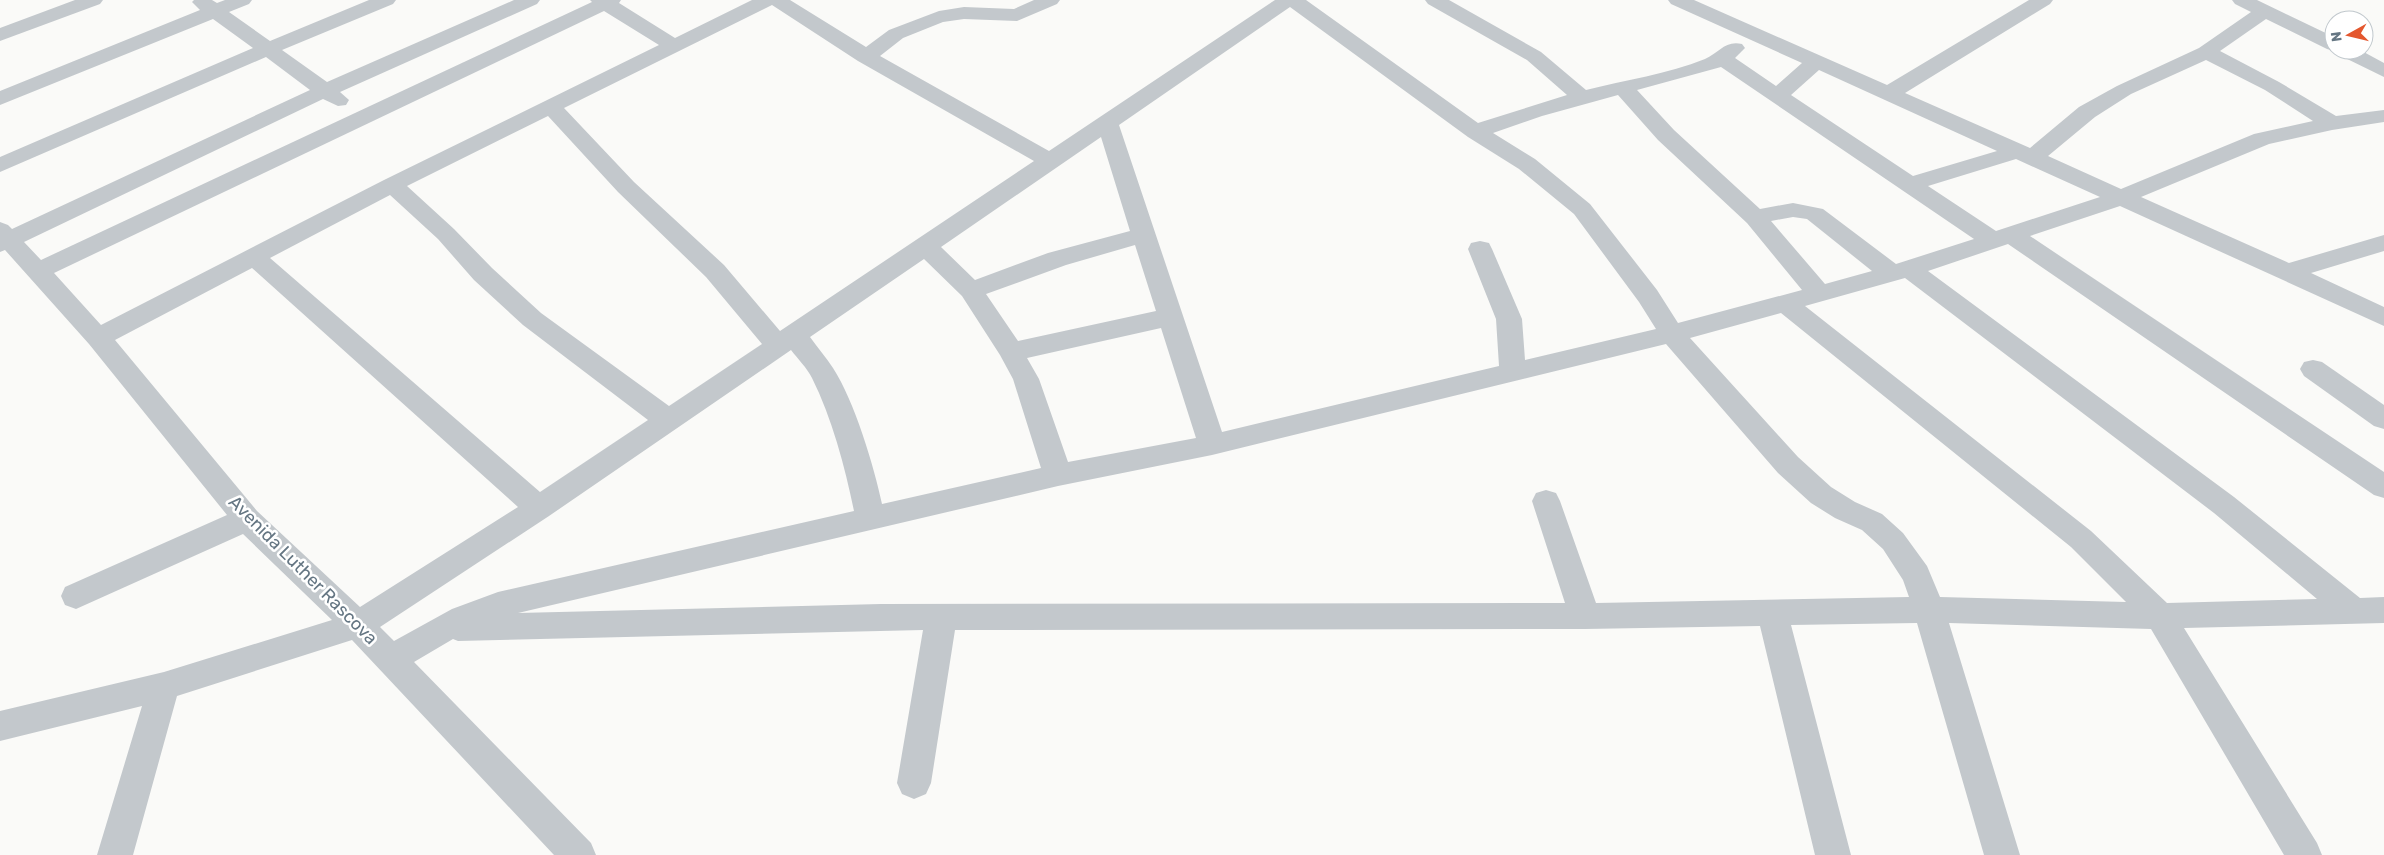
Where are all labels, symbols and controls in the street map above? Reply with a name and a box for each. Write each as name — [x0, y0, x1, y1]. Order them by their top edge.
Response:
north arrow — [2324, 10, 2374, 60]
text: N — [2328, 31, 2346, 43]
street label: Avenida Luther Rascova — [224, 491, 382, 649]

